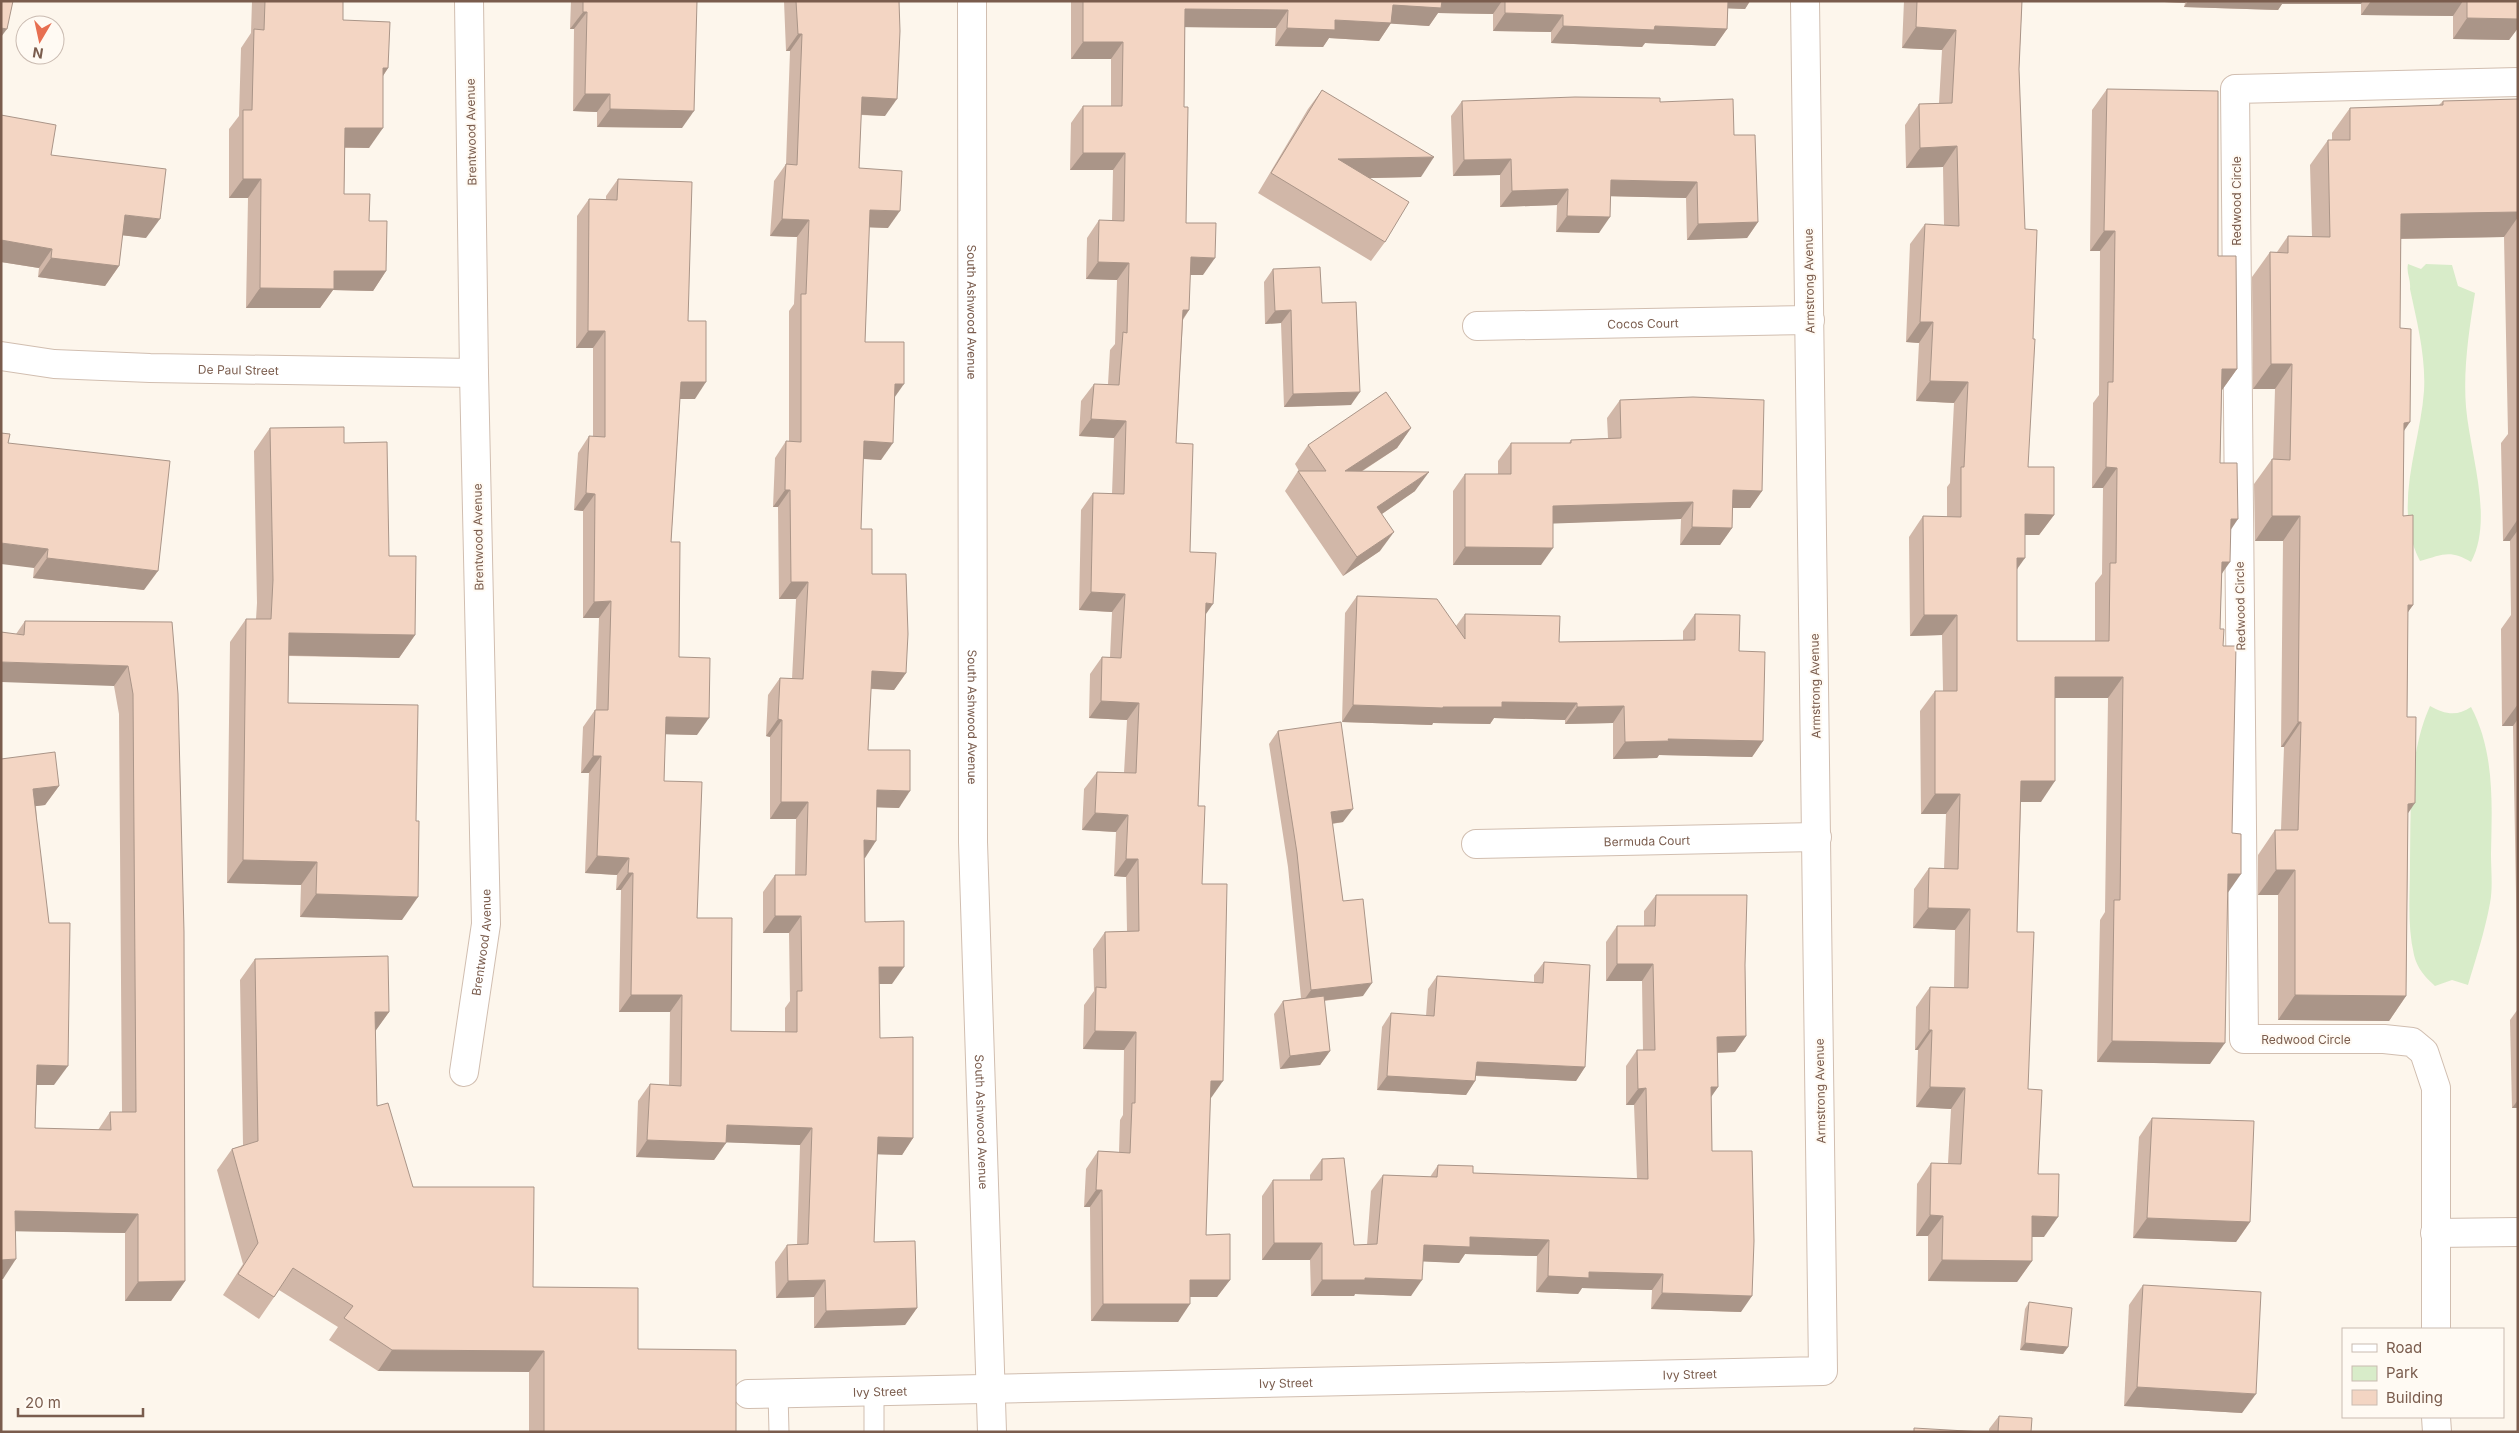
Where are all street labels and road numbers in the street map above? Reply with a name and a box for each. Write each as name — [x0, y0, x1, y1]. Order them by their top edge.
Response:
street label: Brentwood Avenue — [463, 78, 479, 186]
street label: Redwood Circle — [2229, 156, 2244, 246]
street label: Armstrong Avenue — [1801, 228, 1817, 334]
street label: South Ashwood Avenue — [965, 244, 980, 380]
street label: Cocos Court — [1607, 315, 1679, 331]
street label: De Paul Street — [198, 361, 279, 377]
street label: Brentwood Avenue — [470, 483, 486, 591]
street label: Redwood Circle — [2232, 561, 2248, 651]
street label: Armstrong Avenue — [1807, 633, 1823, 739]
street label: South Ashwood Avenue — [965, 649, 980, 785]
street label: Bermuda Court — [1604, 832, 1690, 849]
street label: Brentwood Avenue — [468, 889, 494, 997]
street label: Redwood Circle — [2261, 1032, 2351, 1047]
street label: Armstrong Avenue — [1812, 1038, 1828, 1144]
street label: South Ashwood Avenue — [972, 1054, 992, 1190]
street label: Ivy Street — [1663, 1366, 1717, 1382]
street label: Ivy Street — [1259, 1374, 1313, 1391]
street label: Ivy Street — [853, 1383, 907, 1399]

